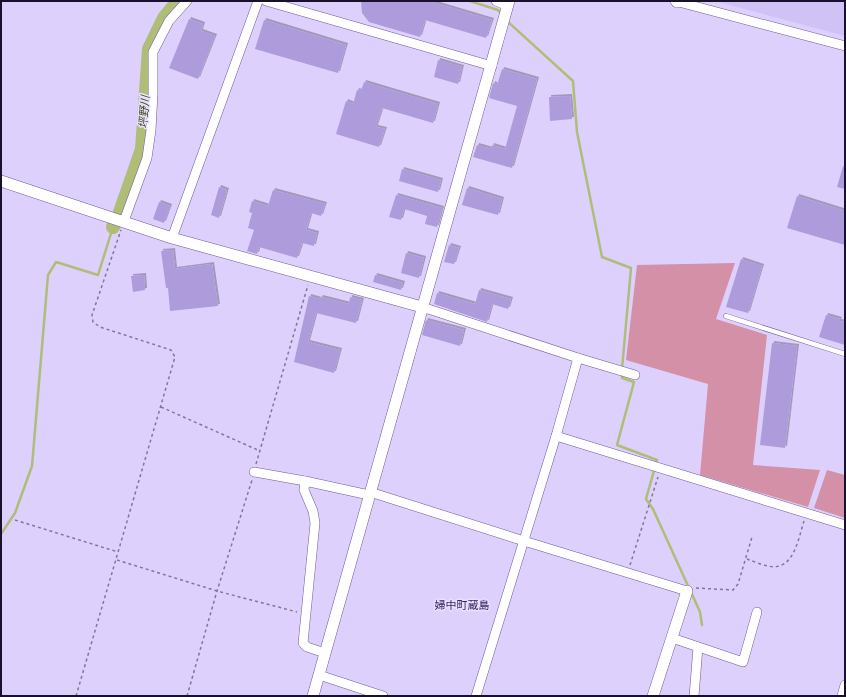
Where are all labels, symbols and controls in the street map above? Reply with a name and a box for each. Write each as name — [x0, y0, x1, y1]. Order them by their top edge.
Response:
water label: 坪野川 — [137, 94, 152, 129]
district label: 婦中町蔵島 — [435, 599, 490, 612]

